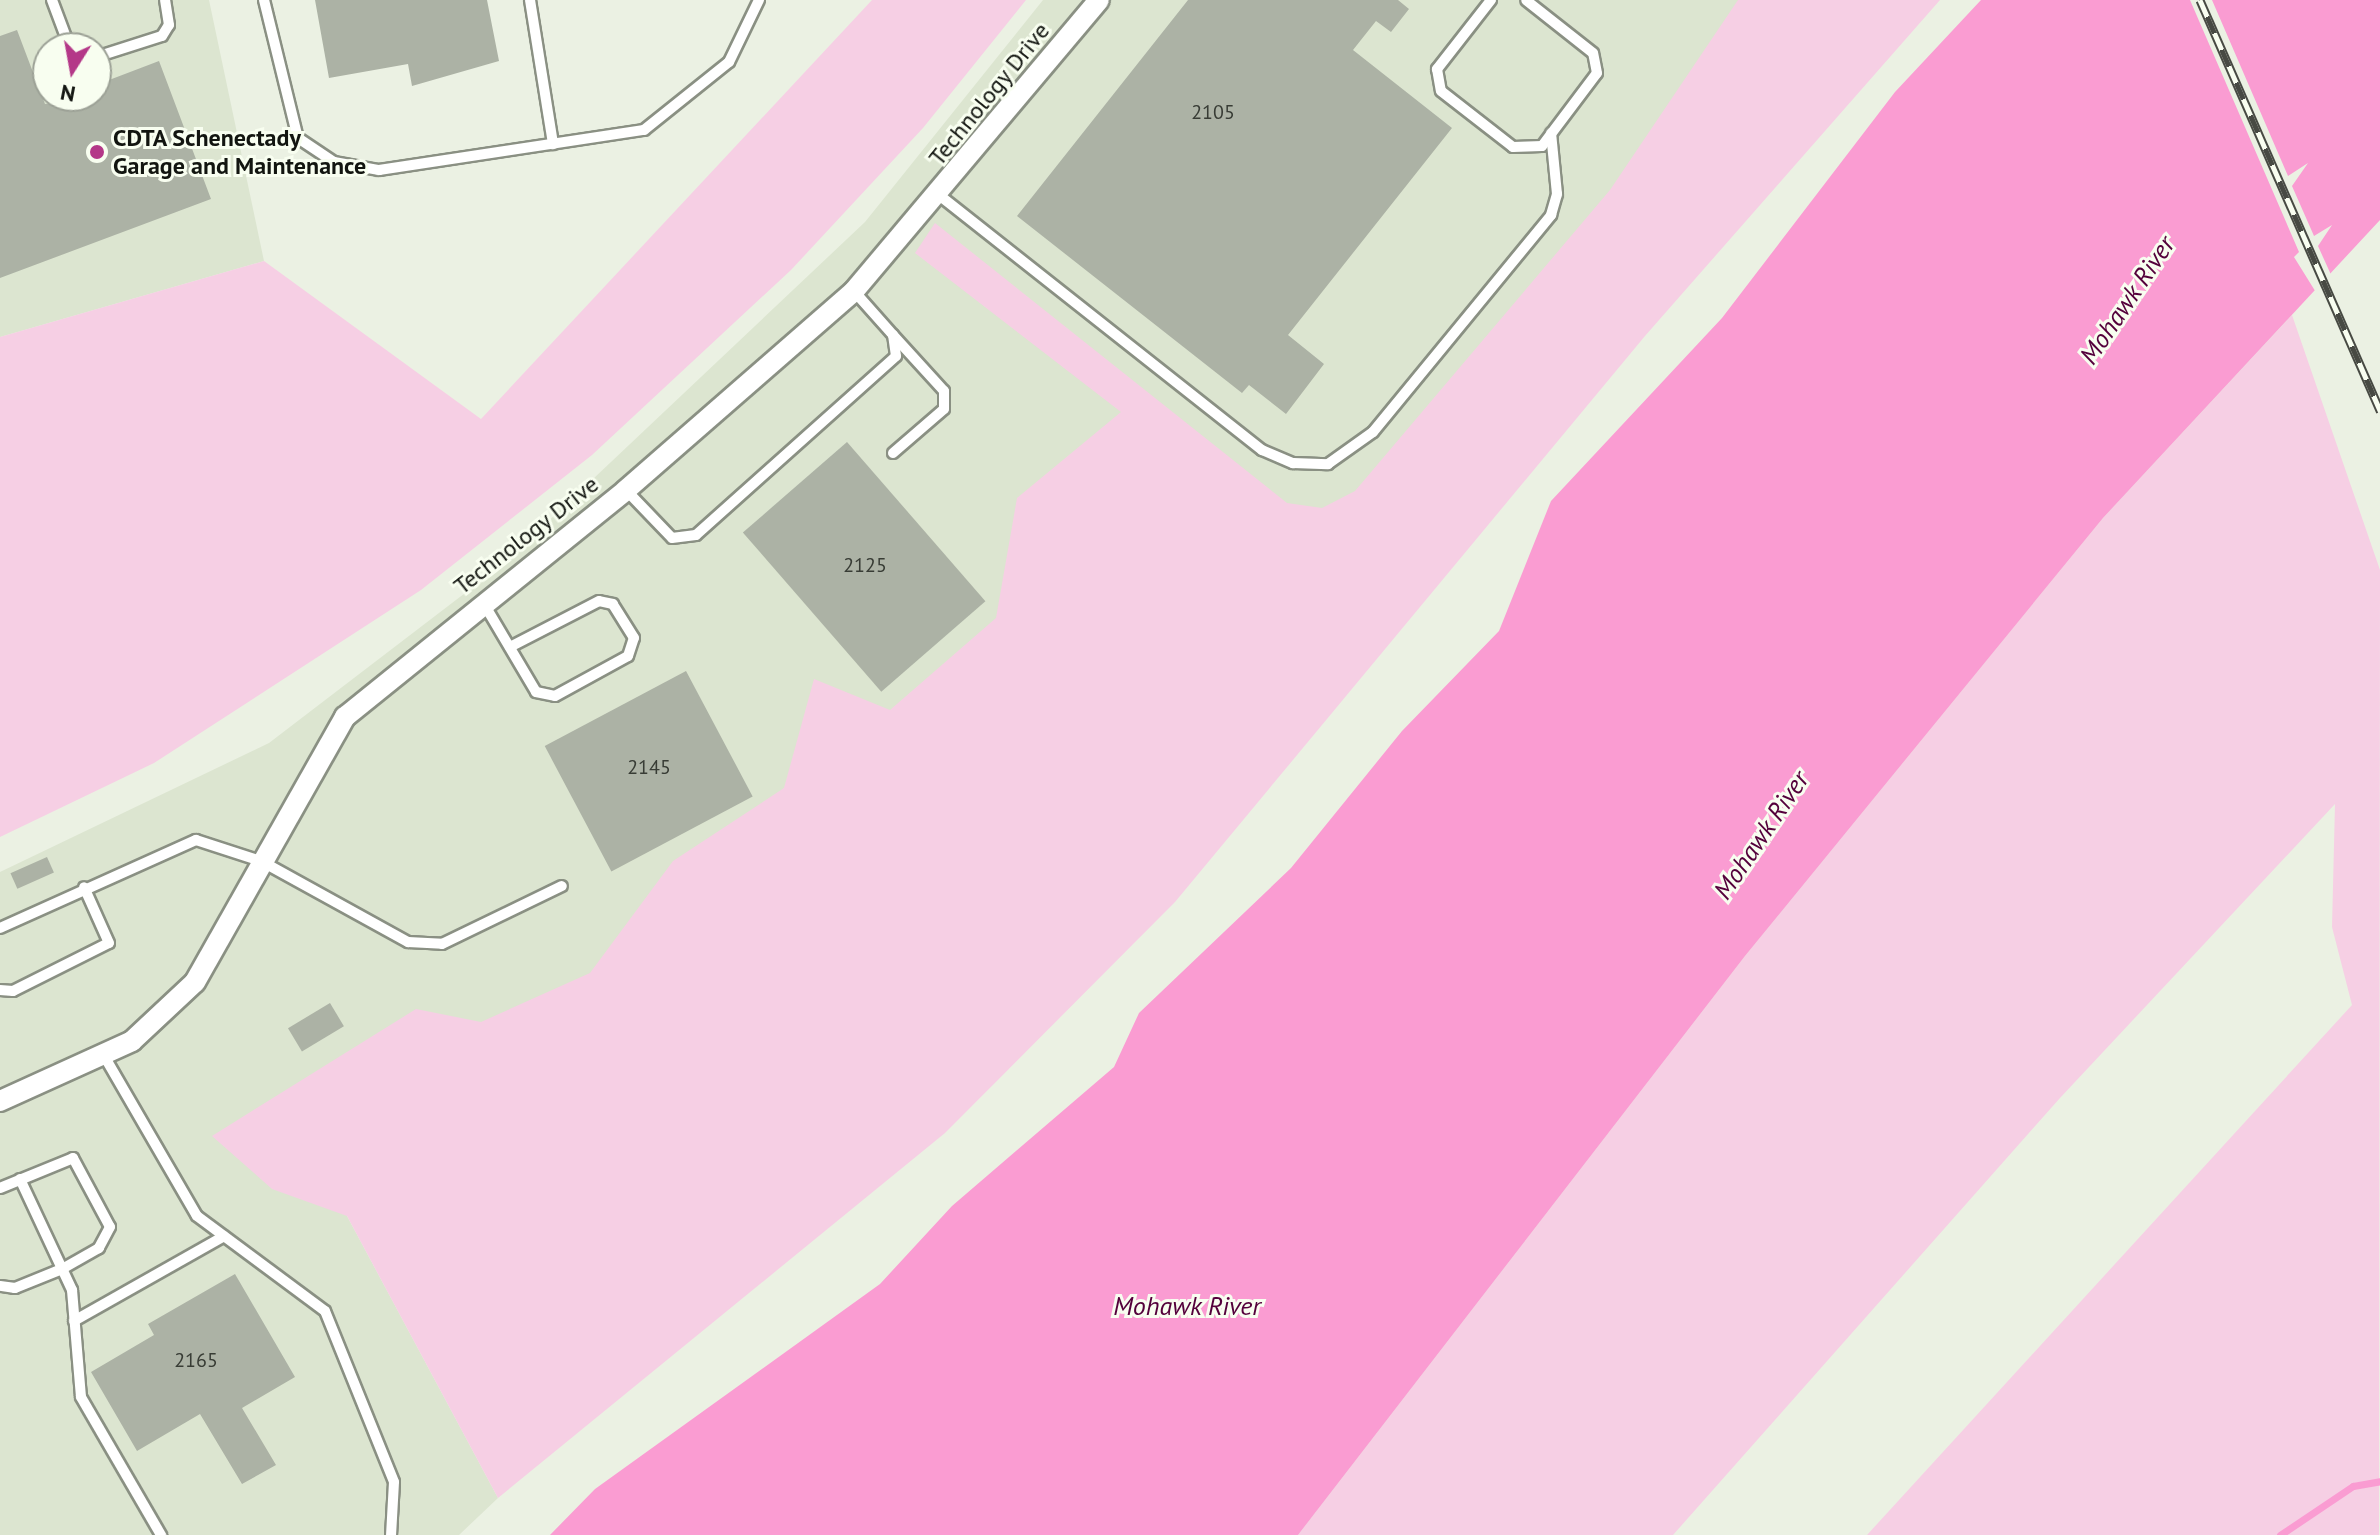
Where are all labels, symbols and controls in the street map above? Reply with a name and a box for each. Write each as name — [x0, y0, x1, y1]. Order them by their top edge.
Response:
street label: Technology Drive — [922, 16, 1056, 172]
north arrow — [32, 32, 112, 112]
text: N — [58, 78, 78, 109]
house number: 2105 — [1191, 100, 1235, 124]
place label: CDTA Schenectady Garage and Maintenance — [113, 124, 366, 180]
marker: CDTA Schenectady Garage and Maintenance — [88, 143, 106, 161]
water label: Mohawk River — [2073, 230, 2181, 370]
street label: Technology Drive — [448, 469, 604, 601]
house number: 2125 — [843, 553, 887, 577]
house number: 2145 — [627, 755, 671, 779]
water label: Mohawk River — [1707, 765, 1815, 905]
water label: Mohawk River — [1113, 1290, 1261, 1322]
house number: 2165 — [174, 1348, 218, 1372]

